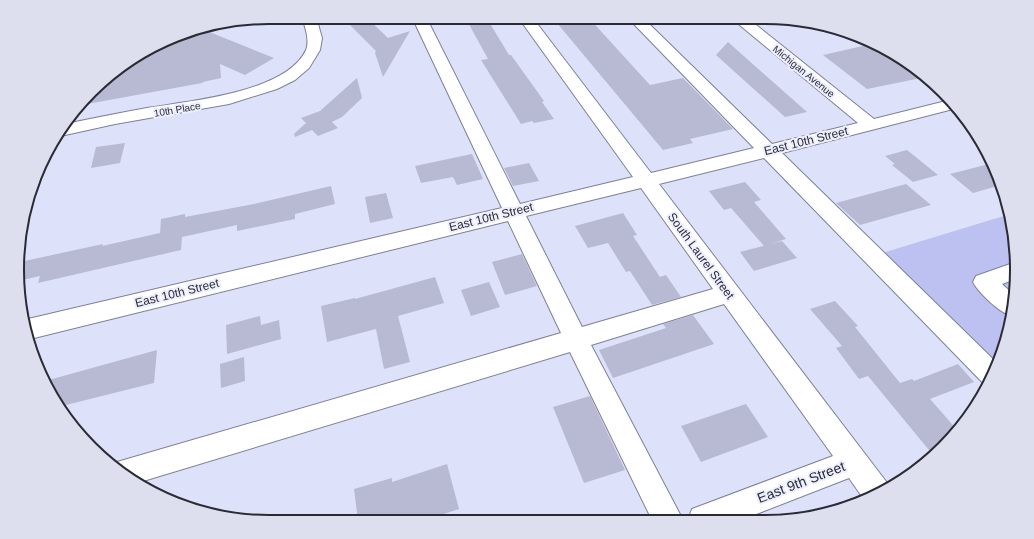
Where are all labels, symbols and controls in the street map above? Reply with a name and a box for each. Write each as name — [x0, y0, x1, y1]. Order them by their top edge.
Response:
street label: Michigan Avenue — [771, 43, 837, 100]
street label: 10th Place — [153, 100, 202, 119]
street label: East 10th Street — [763, 124, 850, 158]
street label: East 10th Street — [448, 200, 535, 234]
street label: South Laurel Street — [665, 210, 737, 302]
street label: East 10th Street — [134, 276, 221, 310]
street label: East 9th Street — [755, 458, 847, 506]

